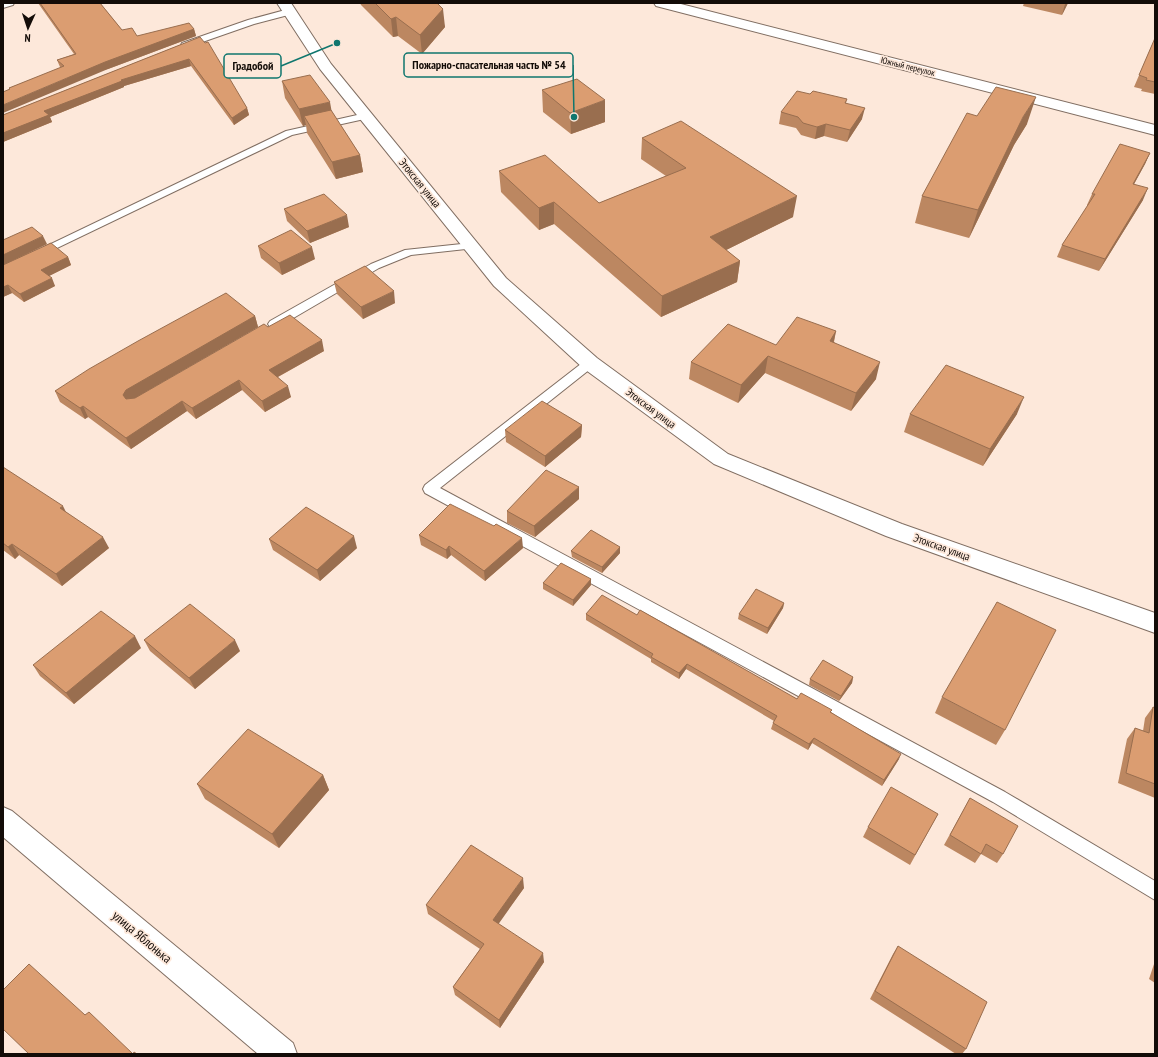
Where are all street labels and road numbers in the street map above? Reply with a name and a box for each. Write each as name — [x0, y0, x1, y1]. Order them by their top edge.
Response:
street label: Южный переулок — [880, 54, 937, 78]
street label: Этокская улица — [396, 156, 444, 210]
street label: Этокская улица — [623, 385, 679, 431]
street label: Этокская улица — [912, 530, 972, 564]
street label: улица Яблонька — [109, 907, 175, 967]

